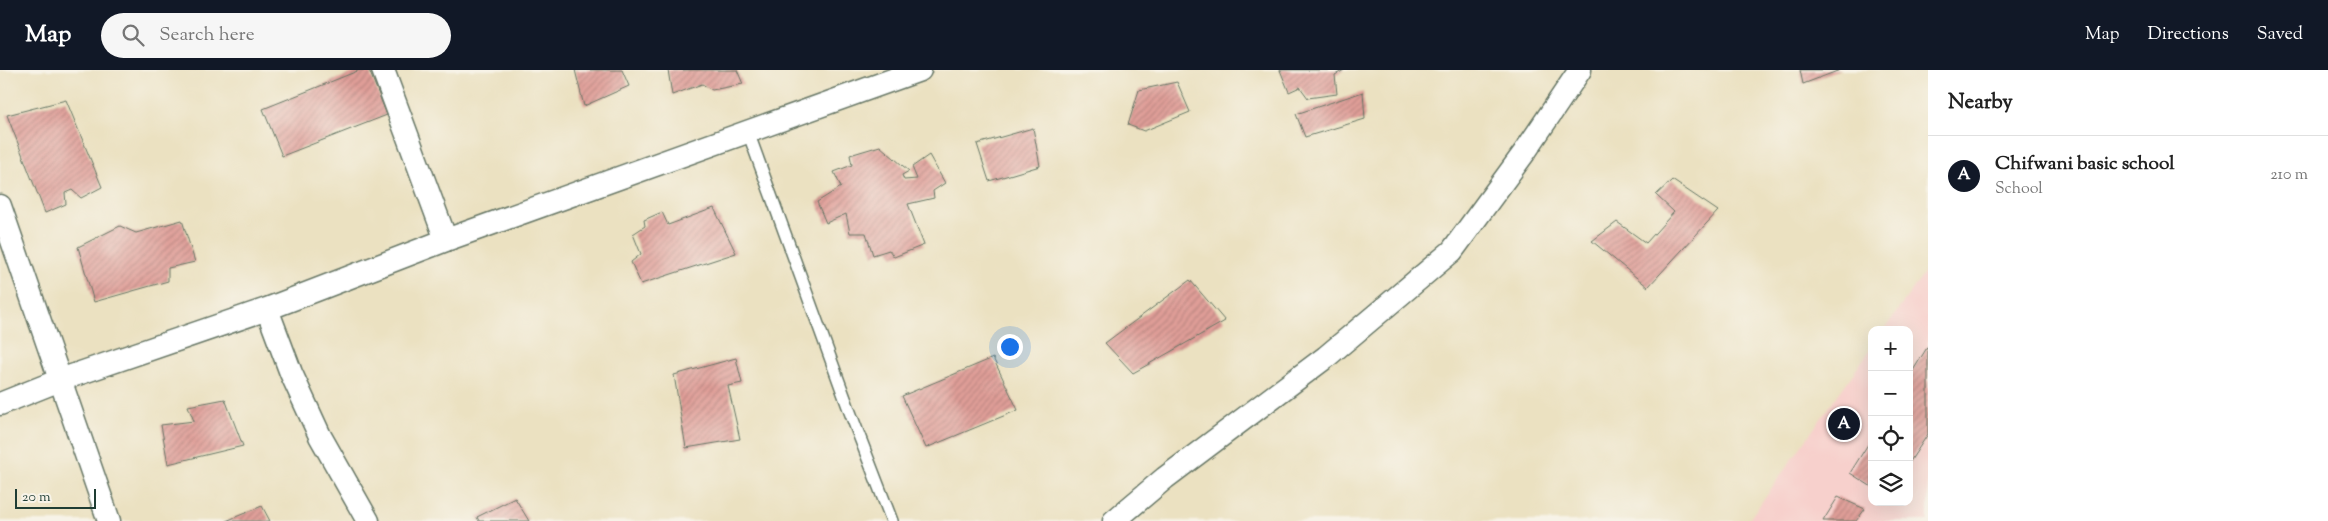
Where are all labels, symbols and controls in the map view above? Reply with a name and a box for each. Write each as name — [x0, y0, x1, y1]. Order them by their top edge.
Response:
search box — [101, 13, 451, 58]
text: Map — [25, 18, 71, 52]
icon: search — [119, 21, 147, 49]
text: Search here — [159, 22, 255, 49]
text: Map — [2085, 22, 2120, 48]
text: Directions — [2148, 22, 2229, 48]
text: Saved — [2257, 22, 2303, 48]
text: Nearby — [1948, 88, 2013, 118]
text: Chifwani basic school — [1995, 151, 2175, 178]
text: A — [1958, 164, 1971, 187]
text: 210 m — [2270, 164, 2308, 187]
text: School — [1995, 178, 2043, 201]
map controls — [1868, 326, 1913, 506]
button: + — [1868, 326, 1913, 371]
your location — [997, 334, 1023, 360]
button: − — [1868, 371, 1913, 416]
pin: A — [1828, 405, 1860, 443]
button: locate — [1868, 416, 1913, 461]
button: layers — [1868, 461, 1913, 506]
scale bar — [15, 486, 96, 509]
text: 20 m — [22, 488, 51, 508]

